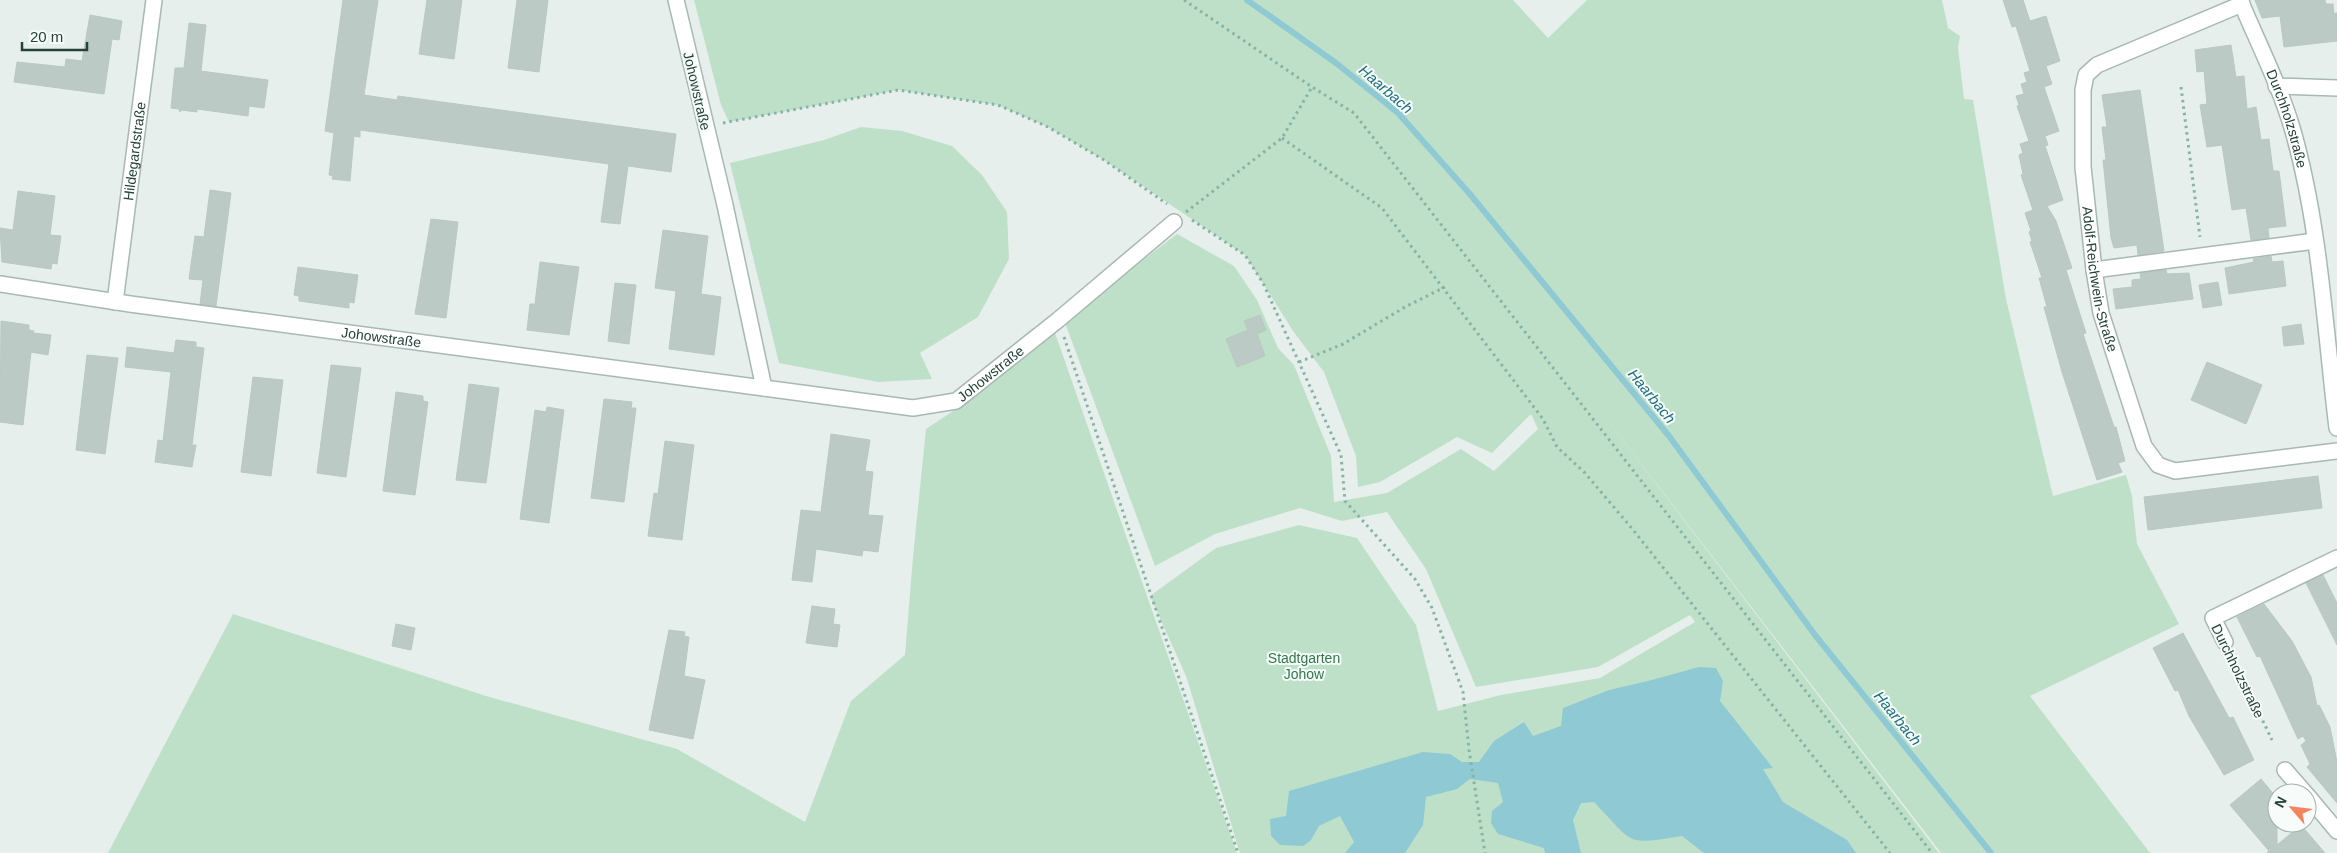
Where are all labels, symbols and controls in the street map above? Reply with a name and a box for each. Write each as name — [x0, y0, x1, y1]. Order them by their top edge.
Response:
scale bar — [22, 20, 88, 52]
text: 20 m — [30, 28, 63, 45]
street label: Johowstraße — [680, 50, 714, 132]
water label: Haarbach — [1356, 61, 1416, 117]
street label: Durchholzstraße — [2263, 67, 2310, 170]
street label: Hildegardstraße — [120, 101, 149, 202]
street label: Adolf-Reichwein-Straße — [2079, 205, 2121, 354]
street label: Johowstraße — [340, 324, 422, 351]
street label: Johowstraße — [954, 342, 1027, 405]
water label: Haarbach — [1625, 365, 1679, 427]
street label: Durchholzstraße — [2208, 621, 2268, 721]
park label: Stadtgarten Johow — [1268, 650, 1340, 682]
water label: Haarbach — [1871, 687, 1925, 749]
north arrow — [2267, 783, 2317, 833]
text: N — [2271, 794, 2290, 810]

